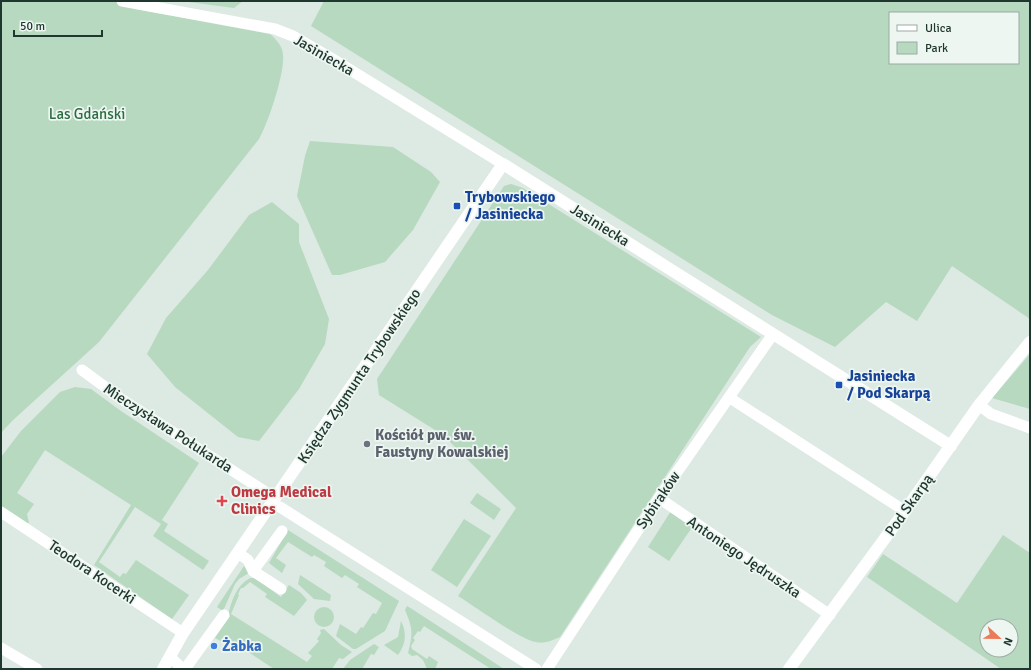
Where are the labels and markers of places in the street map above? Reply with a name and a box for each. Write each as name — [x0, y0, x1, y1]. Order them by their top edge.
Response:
place label: Trybowskiego / Jasiniecka — [465, 188, 555, 223]
marker: Trybowskiego / Jasiniecka — [452, 201, 462, 211]
place label: Jasiniecka / Pod Skarpą — [847, 367, 931, 402]
marker: Jasiniecka / Pod Skarpą — [834, 380, 844, 390]
place label: Kościół pw. św. Faustyny Kowalskiej — [375, 426, 509, 461]
marker: Kościół pw. św. Faustyny Kowalskiej — [362, 439, 372, 449]
place label: Omega Medical Clinics — [231, 483, 332, 518]
marker: Omega Medical Clinics — [216, 495, 228, 507]
place label: Żabka — [222, 637, 262, 655]
marker: Żabka — [209, 641, 219, 651]

